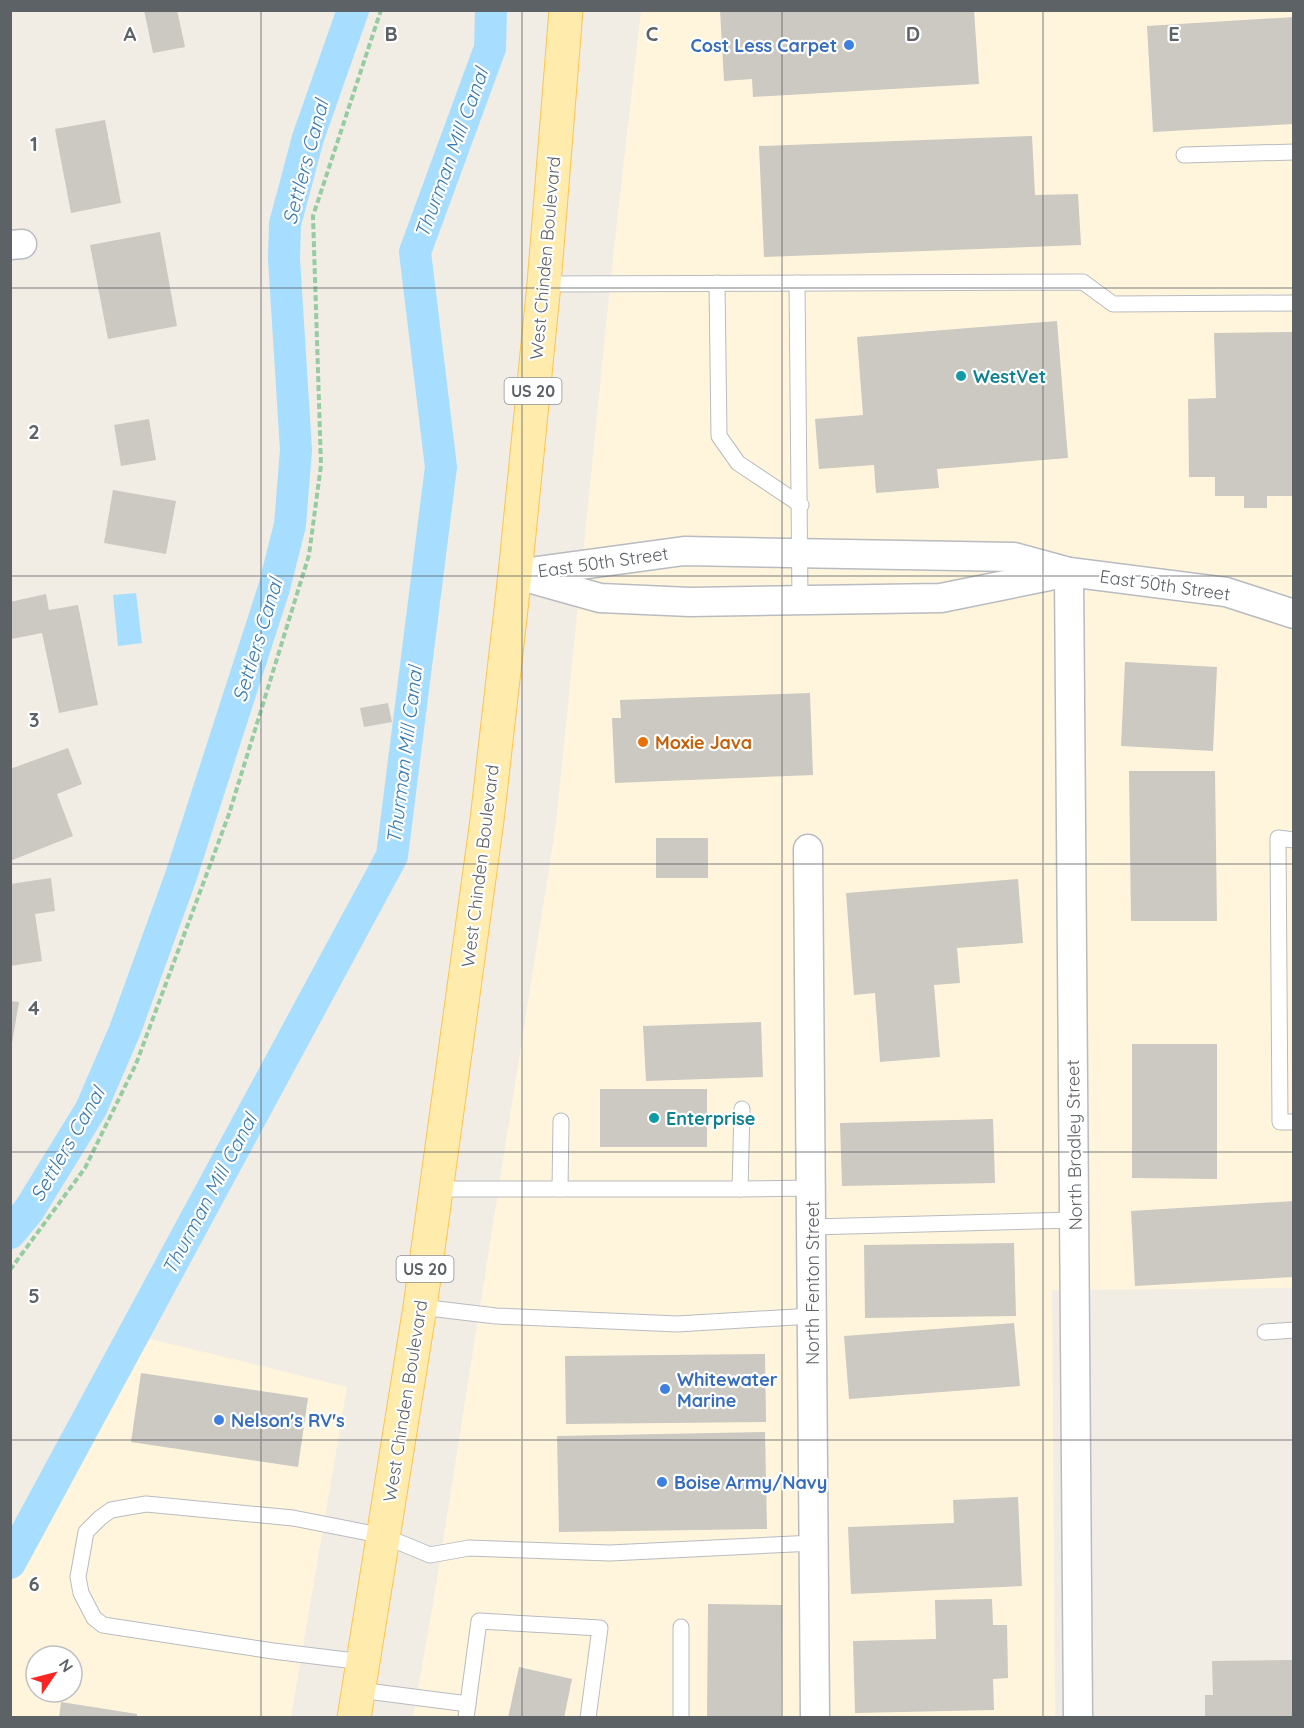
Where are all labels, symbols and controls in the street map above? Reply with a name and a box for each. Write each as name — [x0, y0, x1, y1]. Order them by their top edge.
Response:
text: A — [124, 21, 137, 46]
text: B — [384, 21, 398, 46]
text: C — [646, 21, 659, 46]
text: D — [906, 21, 920, 46]
text: E — [1168, 21, 1180, 46]
place label: Cost Less Carpet — [691, 34, 837, 57]
marker: Cost Less Carpet — [842, 38, 856, 52]
water label: Thurman Mill Canal — [409, 62, 494, 241]
water label: Settlers Canal — [276, 95, 334, 227]
text: 1 — [30, 131, 38, 156]
street label: West Chinden Boulevard — [525, 155, 565, 361]
place label: WestVet — [973, 365, 1046, 388]
marker: WestVet — [954, 369, 968, 383]
road number: US 20 — [504, 378, 562, 404]
text: 2 — [28, 419, 40, 444]
street label: East 50th Street — [536, 541, 670, 583]
street label: East 50th Street — [1098, 564, 1232, 606]
water label: Settlers Canal — [226, 573, 288, 705]
water label: Thurman Mill Canal — [381, 662, 428, 845]
text: 3 — [29, 707, 39, 732]
place label: Moxie Java — [655, 731, 752, 754]
marker: Moxie Java — [636, 735, 650, 749]
street label: West Chinden Boulevard — [456, 763, 504, 969]
text: 4 — [28, 995, 40, 1020]
street label: North Bradley Street — [1061, 1059, 1087, 1231]
water label: Settlers Canal — [24, 1080, 111, 1206]
water label: Thurman Mill Canal — [156, 1107, 263, 1279]
place label: Enterprise — [666, 1107, 755, 1130]
marker: Enterprise — [647, 1111, 661, 1125]
street label: North Fenton Street — [801, 1201, 824, 1365]
road number: US 20 — [396, 1256, 454, 1282]
text: 5 — [28, 1283, 40, 1308]
street label: West Chinden Boulevard — [378, 1298, 432, 1504]
place label: Whitewater Marine — [677, 1368, 778, 1412]
marker: Whitewater Marine — [658, 1382, 672, 1396]
place label: Nelson's RV's — [231, 1409, 345, 1432]
marker: Nelson's RV's — [212, 1413, 226, 1427]
place label: Boise Army/Navy — [674, 1471, 827, 1494]
marker: Boise Army/Navy — [655, 1475, 669, 1489]
text: 6 — [28, 1571, 40, 1596]
north arrow — [24, 1644, 84, 1704]
text: N — [55, 1655, 78, 1676]

